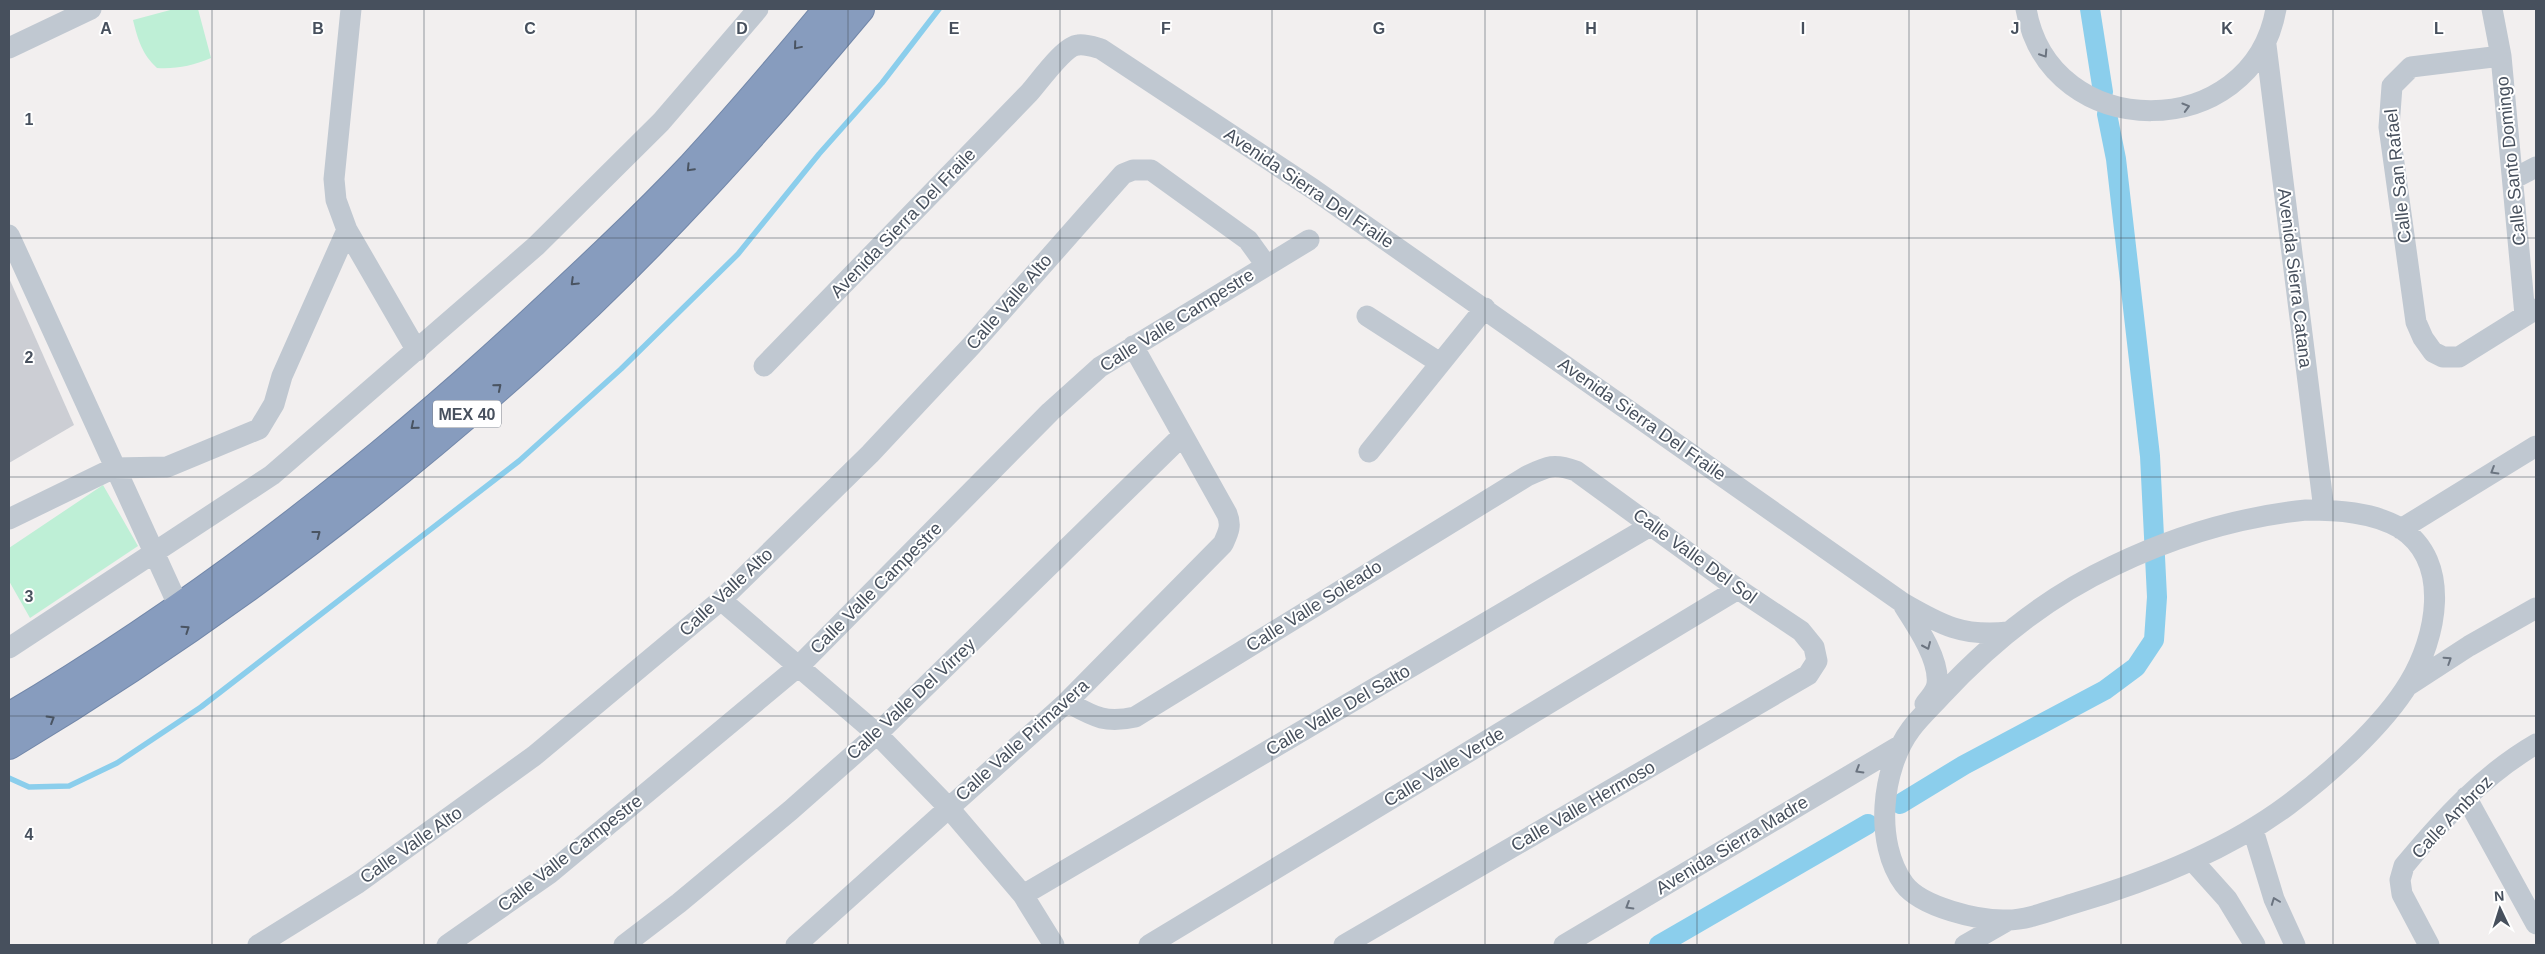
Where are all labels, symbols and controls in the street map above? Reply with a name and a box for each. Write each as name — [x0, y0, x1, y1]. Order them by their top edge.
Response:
text: A — [100, 20, 112, 37]
text: B — [312, 20, 324, 37]
text: C — [524, 20, 536, 37]
text: D — [736, 20, 748, 37]
text: E — [949, 20, 960, 37]
text: F — [1161, 20, 1171, 37]
text: G — [1373, 20, 1385, 37]
text: H — [1585, 20, 1597, 37]
text: I — [1801, 20, 1805, 37]
text: J — [2011, 20, 2019, 37]
text: K — [2221, 20, 2233, 37]
text: L — [2434, 20, 2444, 37]
one-way arrow — [794, 40, 803, 49]
one-way arrow — [2038, 48, 2047, 57]
street label: Calle Santo Domingo — [2492, 75, 2530, 247]
one-way arrow — [2181, 102, 2189, 112]
street label: Calle San Rafael — [2381, 108, 2415, 244]
text: 1 — [25, 111, 34, 128]
street label: Avenida Sierra Del Fraile — [1221, 124, 1397, 252]
street label: Avenida Sierra Del Fraile — [826, 144, 980, 302]
one-way arrow — [686, 162, 695, 171]
street label: Avenida Sierra Catana — [2274, 187, 2316, 370]
street label: Calle Valle Alto — [962, 250, 1056, 354]
street label: Calle Valle Campestre — [1096, 264, 1258, 376]
one-way arrow — [571, 276, 580, 285]
text: 2 — [25, 349, 34, 366]
street label: Avenida Sierra Del Fraile — [1554, 354, 1730, 484]
one-way arrow — [492, 384, 501, 393]
road number: MEX 40 — [433, 400, 501, 428]
one-way arrow — [411, 420, 420, 429]
one-way arrow — [2491, 465, 2500, 475]
street label: Calle Valle Del Sol — [1629, 504, 1761, 608]
street label: Calle Valle Campestre — [806, 518, 946, 658]
one-way arrow — [311, 531, 321, 540]
street label: Calle Valle Alto — [675, 544, 777, 640]
street label: Calle Valle Soleado — [1243, 556, 1385, 656]
text: 3 — [25, 588, 34, 605]
one-way arrow — [180, 626, 189, 635]
street label: Calle Valle Del Virrey — [843, 634, 979, 764]
one-way arrow — [1920, 641, 1931, 650]
one-way arrow — [2442, 657, 2452, 666]
street label: Calle Valle Del Salto — [1263, 661, 1413, 759]
street label: Calle Valle Primavera — [951, 674, 1093, 805]
one-way arrow — [45, 716, 54, 726]
street label: Calle Valle Verde — [1380, 723, 1508, 811]
street label: Calle Valle Hermoso — [1508, 757, 1658, 855]
one-way arrow — [1856, 763, 1865, 773]
street label: Calle Ambroz — [2408, 772, 2496, 862]
street label: Calle Valle Campestre — [494, 790, 646, 916]
street label: Avenida Sierra Madre — [1652, 792, 1812, 898]
street label: Calle Valle Alto — [356, 802, 466, 888]
text: 4 — [25, 826, 34, 843]
north arrow — [2475, 884, 2525, 934]
text: N — [2493, 888, 2505, 904]
one-way arrow — [2271, 897, 2281, 906]
one-way arrow — [1626, 900, 1635, 910]

